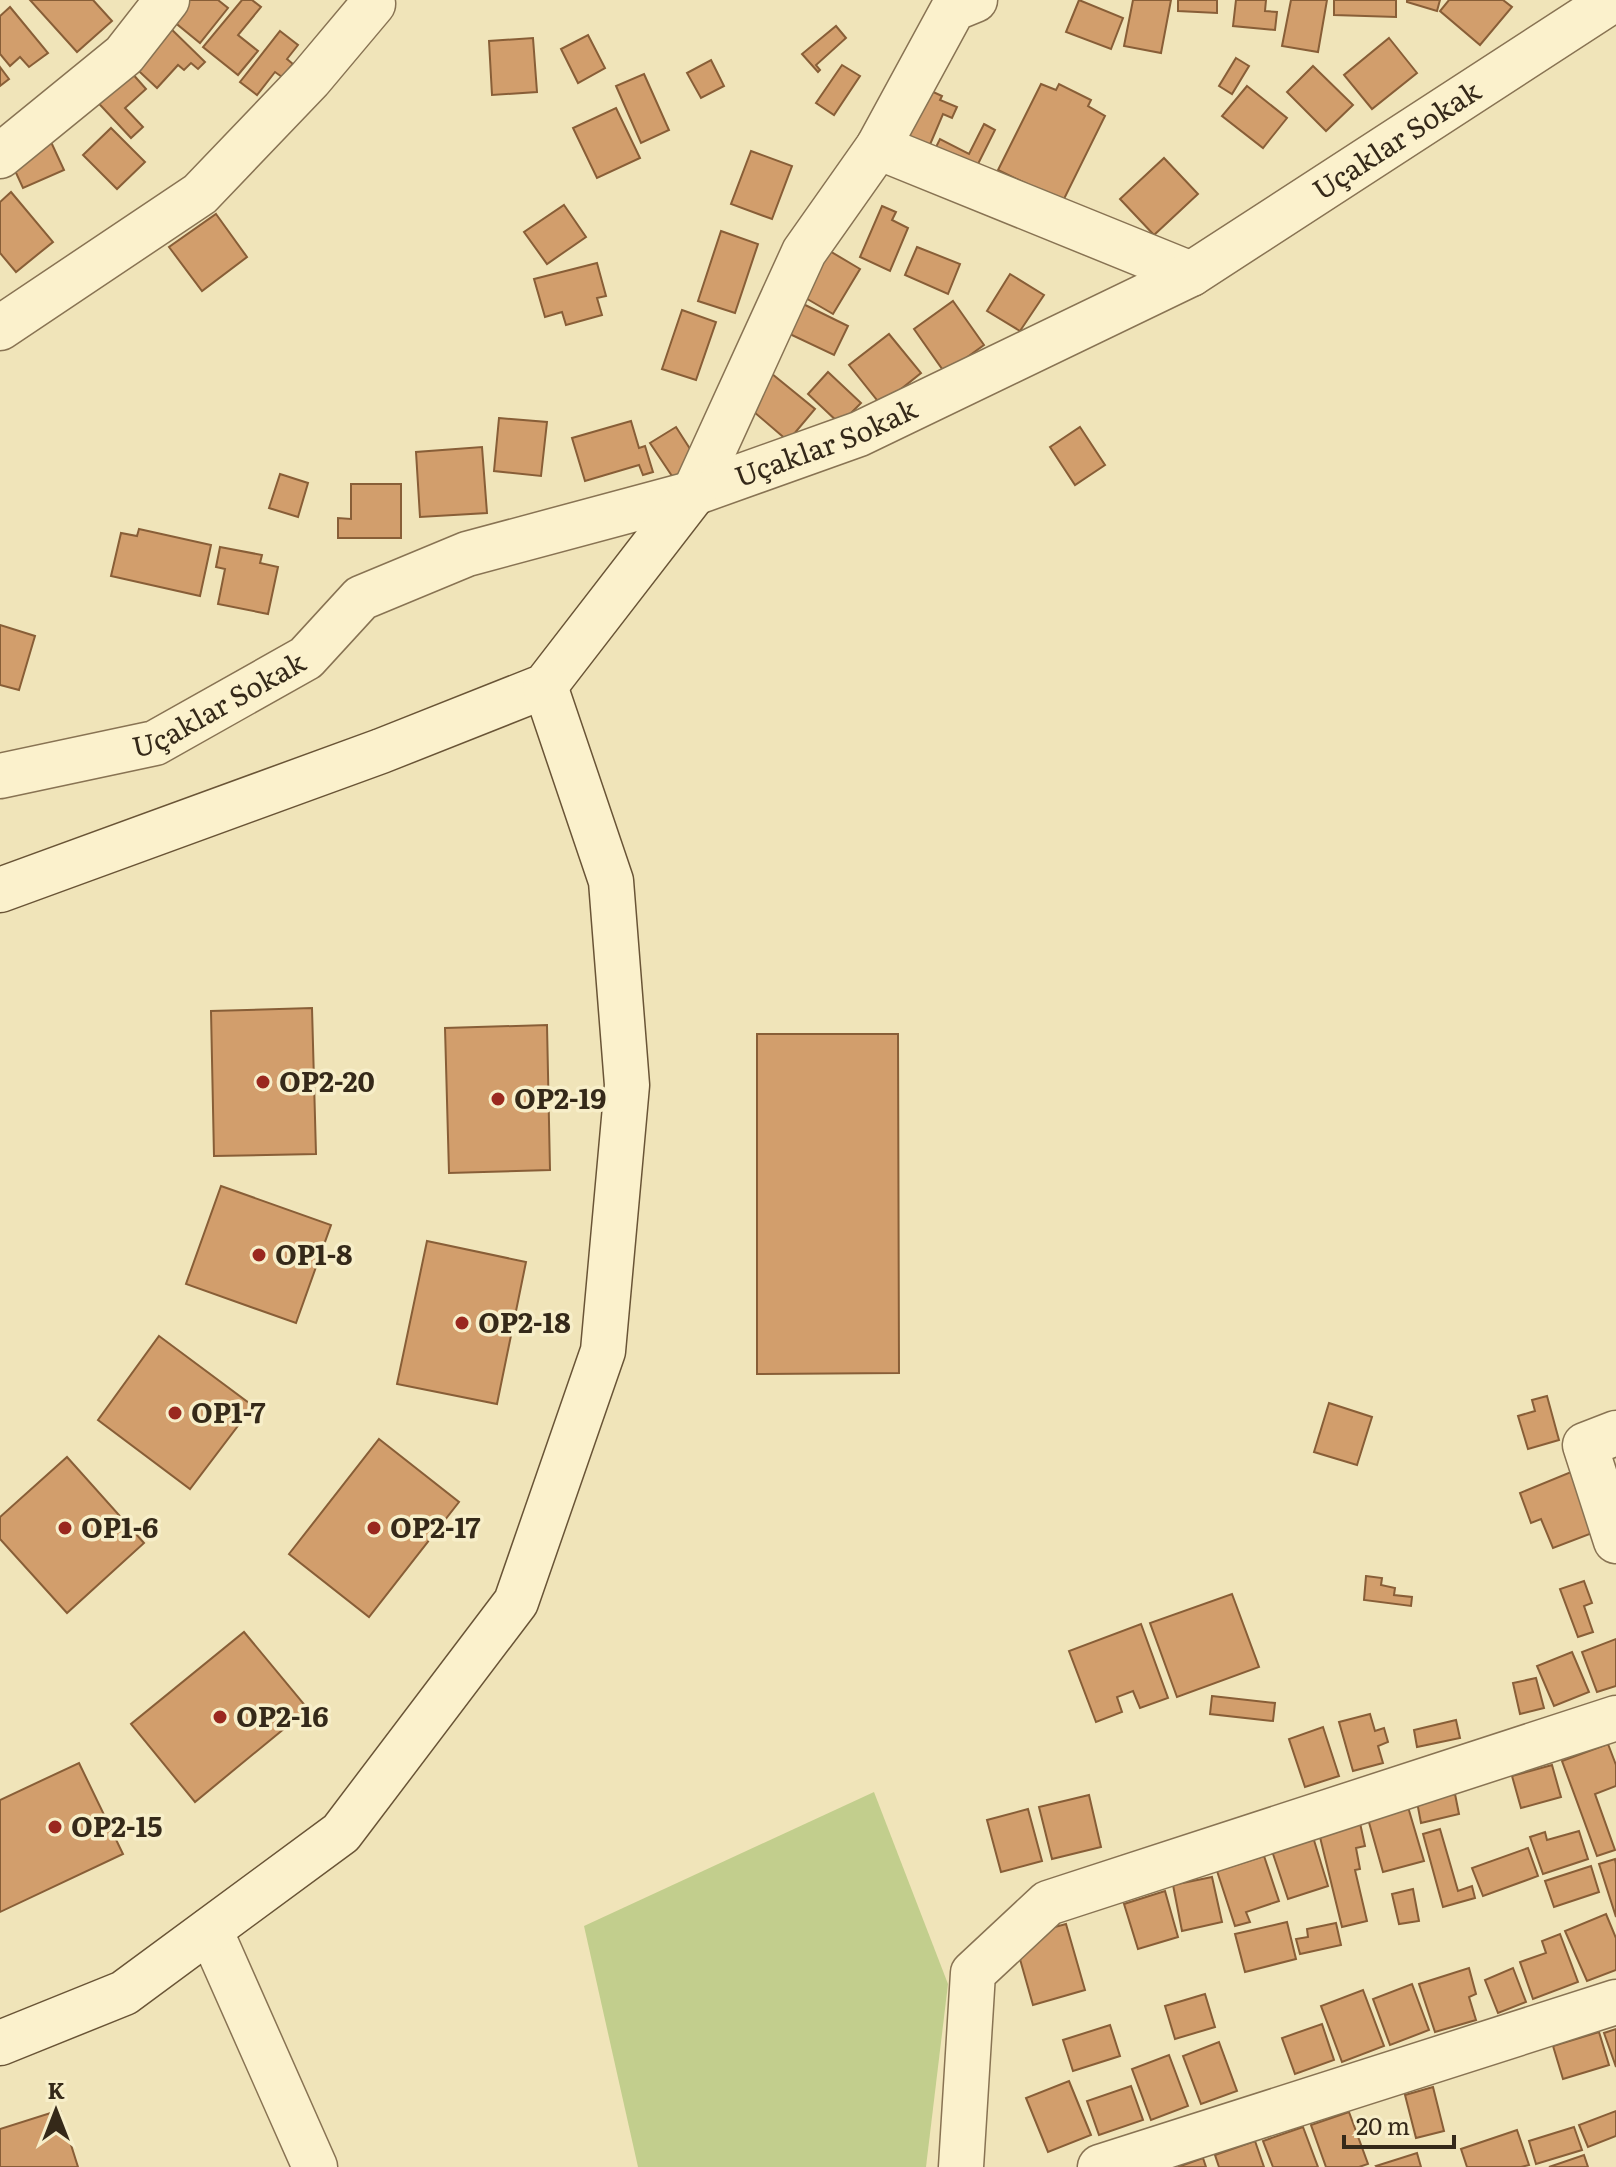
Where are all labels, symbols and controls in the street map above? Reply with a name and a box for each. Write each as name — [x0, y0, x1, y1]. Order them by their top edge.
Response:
street label: Uçaklar Sokak — [1303, 68, 1489, 209]
street label: Uçaklar Sokak — [728, 386, 924, 496]
street label: Uçaklar Sokak — [128, 639, 313, 766]
place label: OP2-20 — [279, 1059, 375, 1101]
marker: OP2-20 — [254, 1073, 272, 1091]
place label: OP2-19 — [514, 1076, 606, 1118]
marker: OP2-19 — [489, 1090, 507, 1108]
place label: OP1-8 — [275, 1232, 353, 1274]
marker: OP1-8 — [250, 1246, 268, 1264]
place label: OP2-18 — [478, 1300, 571, 1342]
marker: OP2-18 — [453, 1314, 471, 1332]
place label: OP1-7 — [191, 1390, 266, 1432]
marker: OP1-7 — [166, 1404, 184, 1422]
place label: OP1-6 — [81, 1505, 158, 1547]
place label: OP2-17 — [390, 1505, 481, 1547]
marker: OP1-6 — [56, 1519, 74, 1537]
marker: OP2-17 — [365, 1519, 383, 1537]
place label: OP2-16 — [236, 1694, 329, 1736]
marker: OP2-16 — [211, 1708, 229, 1726]
place label: OP2-15 — [71, 1804, 162, 1846]
marker: OP2-15 — [46, 1818, 64, 1836]
north arrow — [16, 2071, 96, 2151]
text: K — [47, 2073, 65, 2106]
scale bar — [1344, 2099, 1454, 2149]
text: 20 m — [1356, 2107, 1410, 2142]

